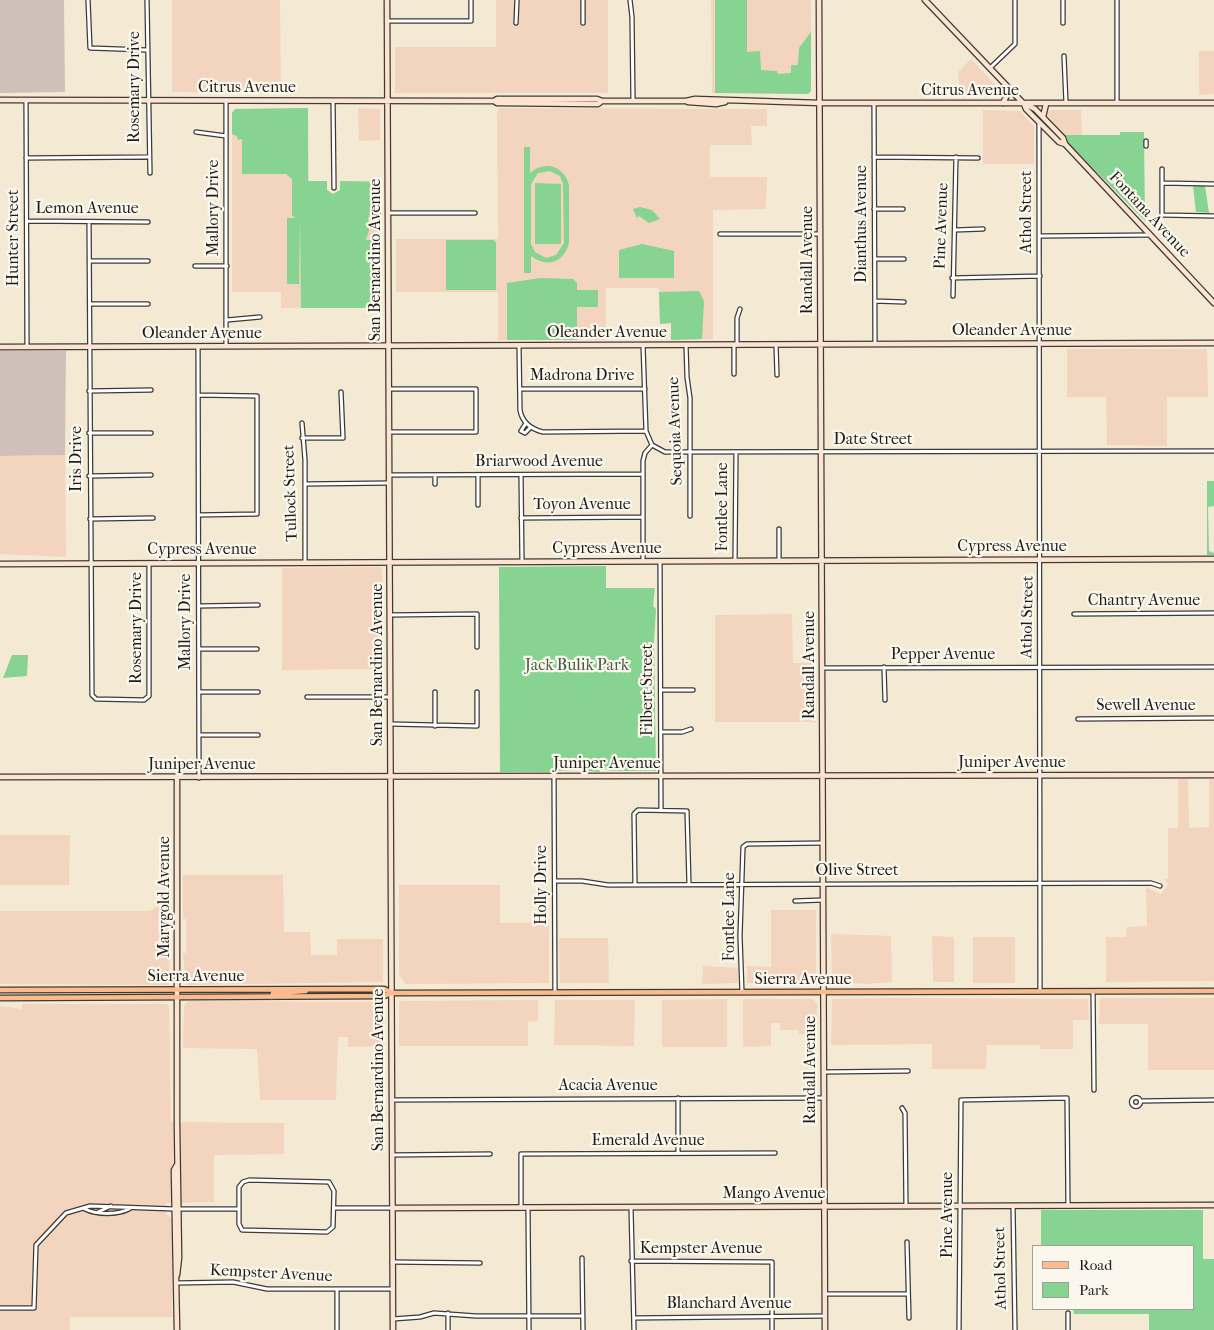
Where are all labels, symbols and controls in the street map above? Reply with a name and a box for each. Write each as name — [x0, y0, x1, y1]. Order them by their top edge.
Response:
street label: Rosemary Drive — [125, 31, 145, 143]
street label: Citrus Avenue — [198, 78, 296, 98]
street label: Citrus Avenue — [921, 81, 1019, 101]
street label: Mallory Drive — [204, 160, 224, 256]
street label: Dianthus Avenue — [852, 165, 872, 283]
street label: Fontana Avenue — [1104, 168, 1194, 262]
street label: Athol Street — [1017, 171, 1037, 253]
street label: San Bernardino Avenue — [366, 179, 386, 341]
street label: Pine Avenue — [931, 182, 953, 270]
street label: Hunter Street — [4, 190, 24, 286]
street label: Lemon Avenue — [35, 199, 139, 219]
street label: Randall Avenue — [798, 206, 818, 314]
street label: Oleander Avenue — [952, 321, 1072, 341]
street label: Oleander Avenue — [547, 323, 667, 343]
street label: Oleander Avenue — [142, 324, 262, 344]
street label: Madrona Drive — [530, 366, 634, 386]
street label: Sequoia Avenue — [665, 376, 687, 486]
street label: Iris Drive — [67, 426, 87, 492]
street label: Date Street — [834, 430, 912, 450]
street label: Tullock Street — [280, 444, 302, 542]
street label: Briarwood Avenue — [475, 452, 603, 472]
street label: Fontlee Lane — [713, 462, 733, 552]
street label: Toyon Avenue — [533, 495, 631, 515]
street label: Cypress Avenue — [957, 537, 1067, 557]
street label: Cypress Avenue — [552, 539, 662, 559]
street label: Cypress Avenue — [147, 540, 257, 560]
street label: Rosemary Drive — [127, 572, 147, 684]
street label: Mallory Drive — [176, 574, 196, 670]
street label: Athol Street — [1018, 575, 1038, 659]
street label: San Bernardino Avenue — [368, 584, 388, 746]
street label: Chantry Avenue — [1088, 591, 1200, 611]
street label: Randall Avenue — [800, 611, 820, 719]
street label: Filbert Street — [638, 644, 658, 736]
street label: Pepper Avenue — [891, 645, 995, 665]
park label: Jack Bulik Park — [525, 656, 629, 676]
street label: Sewell Avenue — [1096, 696, 1196, 716]
street label: Juniper Avenue — [958, 753, 1066, 773]
street label: Juniper Avenue — [553, 754, 661, 774]
street label: Juniper Avenue — [148, 755, 256, 775]
street label: Marygold Avenue — [155, 836, 175, 958]
street label: Holly Drive — [532, 845, 552, 925]
street label: Olive Street — [816, 861, 898, 881]
street label: Fontlee Lane — [720, 872, 740, 962]
street label: Sierra Avenue — [148, 967, 244, 987]
street label: Sierra Avenue — [755, 970, 851, 990]
street label: San Bernardino Avenue — [369, 989, 389, 1151]
street label: Randall Avenue — [801, 1016, 821, 1124]
street label: Acacia Avenue — [558, 1076, 658, 1096]
street label: Emerald Avenue — [591, 1131, 705, 1151]
street label: Pine Avenue — [938, 1172, 958, 1258]
street label: Mango Avenue — [722, 1184, 826, 1204]
street label: Athol Street — [991, 1226, 1011, 1310]
street label: Kempster Avenue — [640, 1239, 762, 1259]
legend — [1032, 1245, 1194, 1310]
text: Road — [1079, 1256, 1112, 1274]
street label: Kempster Avenue — [209, 1261, 333, 1287]
text: Park — [1079, 1281, 1109, 1299]
street label: Blanchard Avenue — [666, 1294, 792, 1314]

